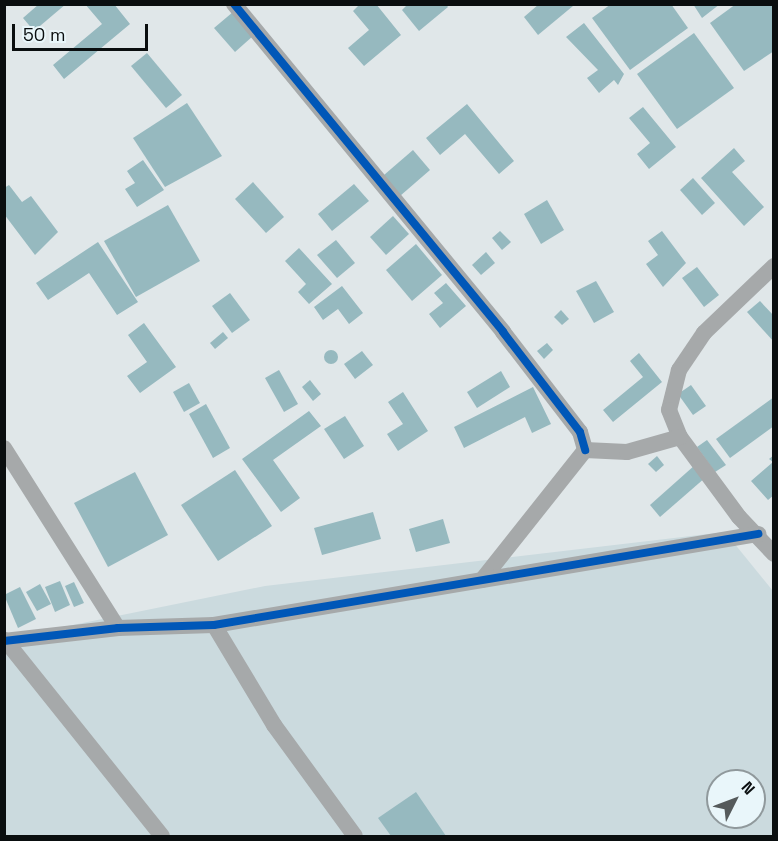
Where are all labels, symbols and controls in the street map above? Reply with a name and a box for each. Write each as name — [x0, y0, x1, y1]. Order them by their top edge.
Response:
scale bar — [15, 12, 152, 50]
text: 50 m — [23, 23, 65, 46]
north arrow — [706, 769, 766, 829]
text: N — [737, 777, 760, 799]

